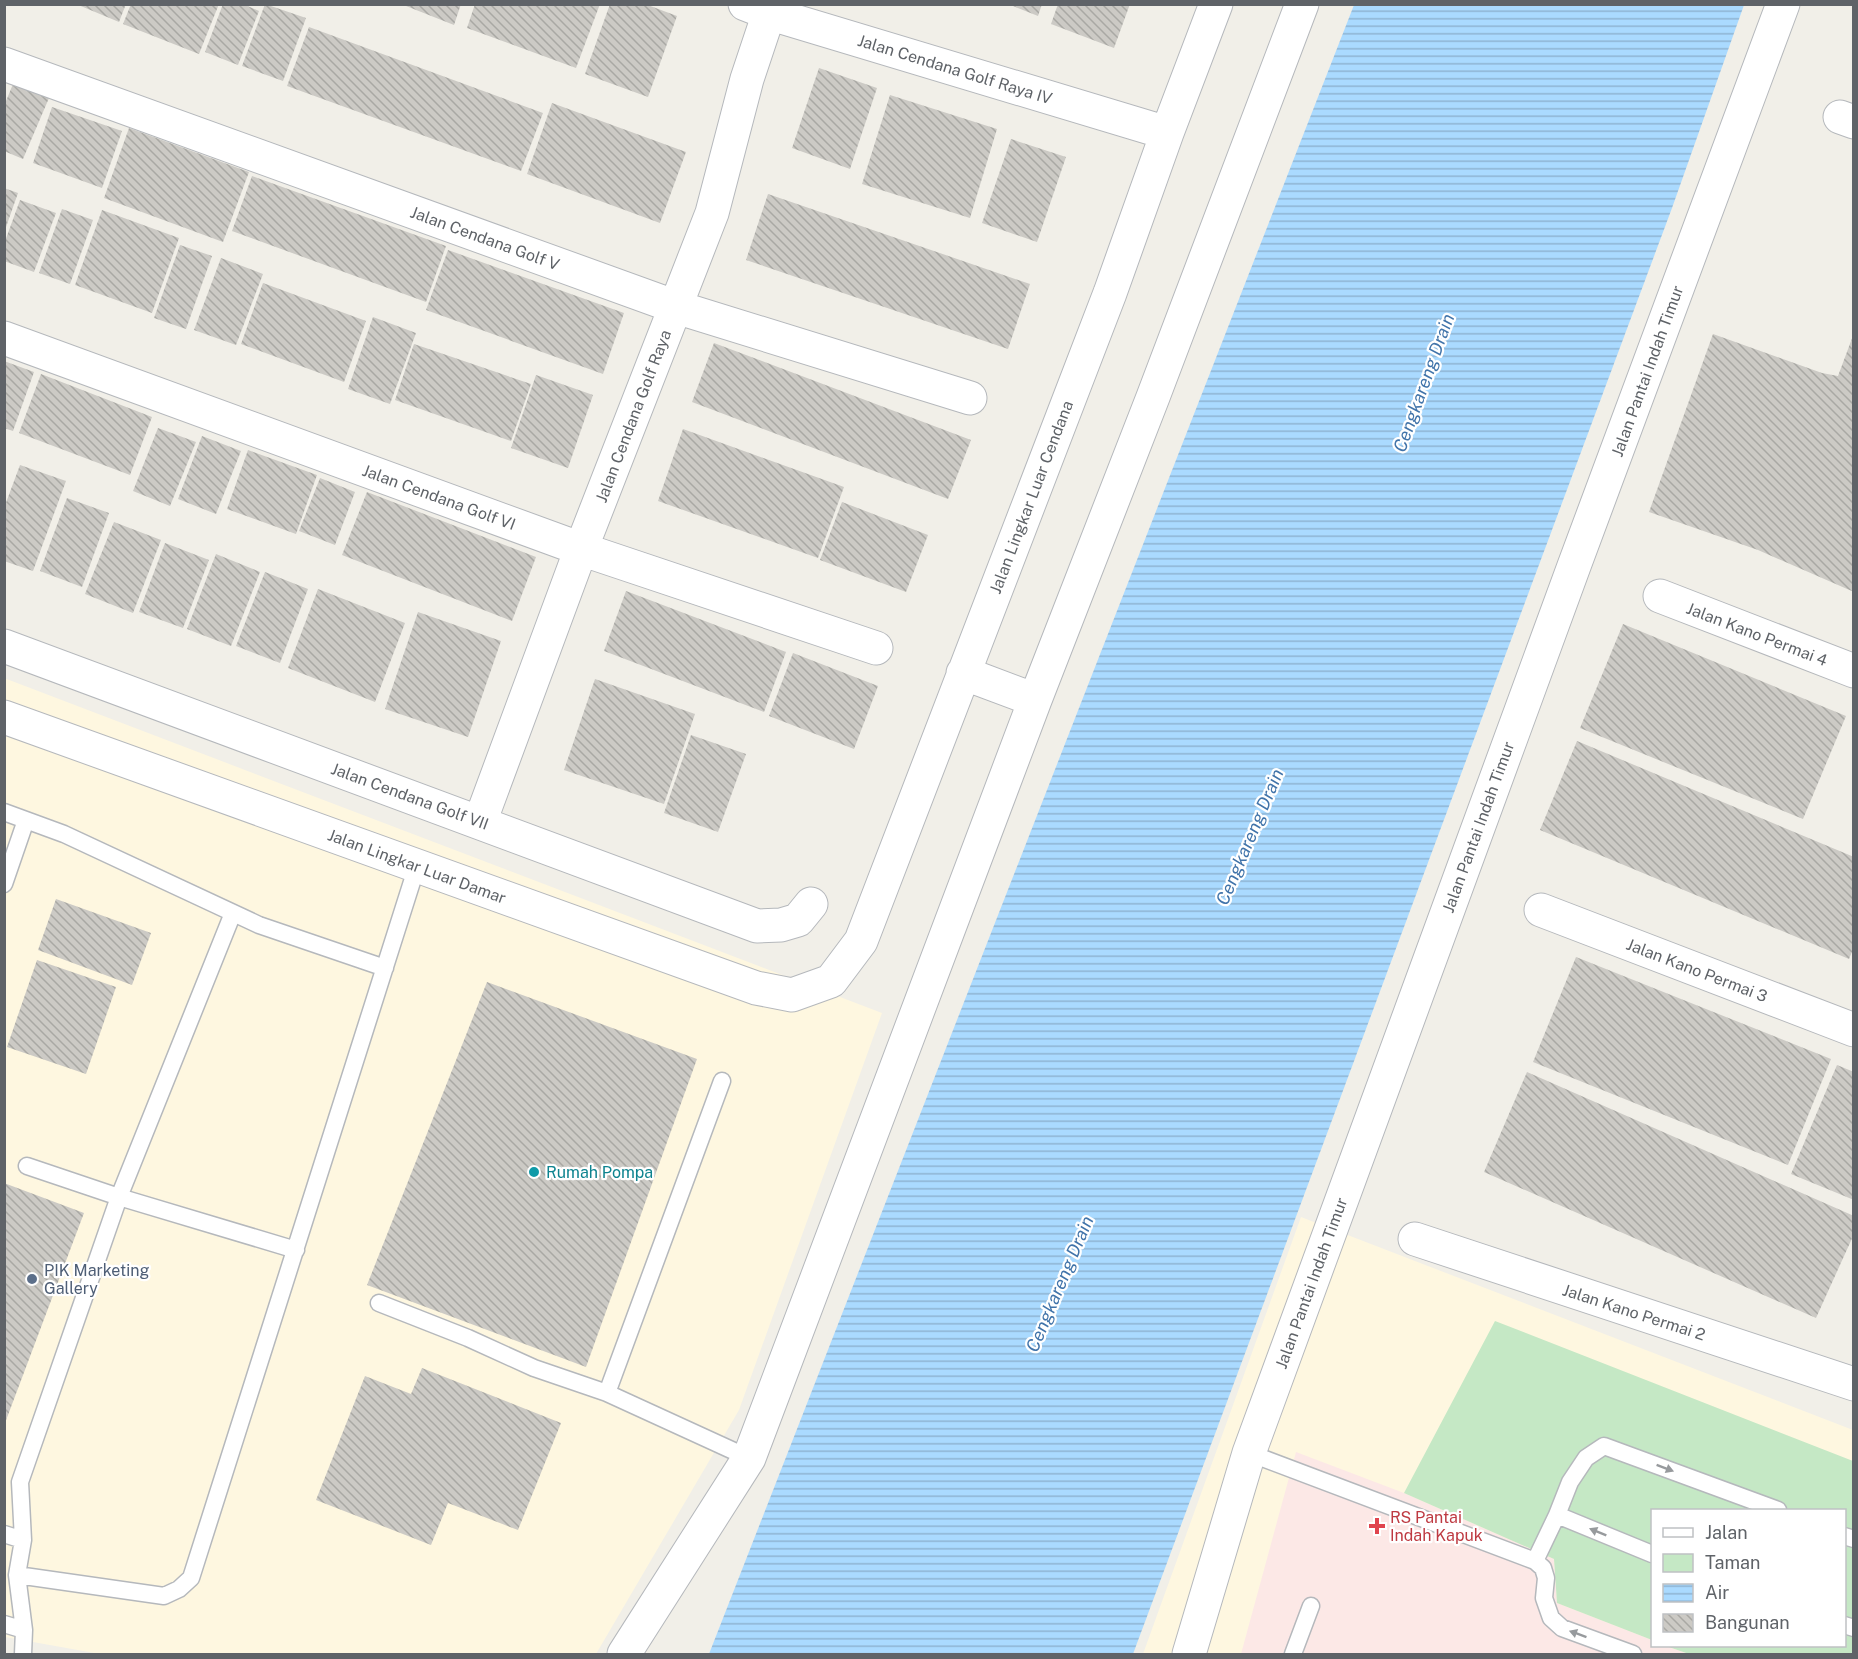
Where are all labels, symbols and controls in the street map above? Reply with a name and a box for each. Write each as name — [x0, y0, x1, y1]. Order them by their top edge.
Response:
street label: Jalan Cendana Golf Raya IV — [855, 31, 1055, 108]
street label: Jalan Cendana Golf V — [408, 203, 562, 274]
street label: Jalan Pantai Indah Timur — [1608, 283, 1687, 459]
water label: Cengkareng Drain — [1389, 311, 1458, 455]
street label: Jalan Cendana Golf Raya — [592, 327, 675, 505]
street label: Jalan Lingkar Luar Cendana — [986, 398, 1077, 596]
street label: Jalan Cendana Golf VI — [360, 461, 518, 534]
street label: Jalan Kano Permai 4 — [1684, 599, 1830, 670]
street label: Jalan Pantai Indah Timur — [1439, 739, 1518, 915]
street label: Jalan Cendana Golf VII — [328, 759, 491, 834]
water label: Cengkareng Drain — [1211, 766, 1288, 908]
street label: Jalan Lingkar Luar Damar — [325, 825, 509, 908]
street label: Jalan Kano Permai 3 — [1624, 935, 1770, 1006]
place label: Rumah Pompa — [546, 1163, 653, 1182]
marker: Rumah Pompa — [527, 1165, 541, 1179]
street label: Jalan Pantai Indah Timur — [1272, 1195, 1351, 1371]
water label: Cengkareng Drain — [1021, 1213, 1098, 1355]
place label: PIK Marketing Gallery — [44, 1261, 150, 1298]
marker: PIK Marketing Gallery — [25, 1272, 39, 1286]
street label: Jalan Kano Permai 2 — [1560, 1280, 1708, 1345]
one-way arrow — [1656, 1464, 1674, 1474]
place label: RS Pantai Indah Kapuk — [1390, 1508, 1483, 1545]
legend — [1651, 1509, 1846, 1647]
marker: RS Pantai Indah Kapuk — [1368, 1517, 1386, 1535]
text: Jalan — [1705, 1522, 1748, 1543]
one-way arrow — [1589, 1527, 1607, 1537]
text: Taman — [1705, 1552, 1760, 1573]
text: Air — [1705, 1582, 1729, 1603]
text: Bangunan — [1705, 1612, 1790, 1633]
one-way arrow — [1569, 1629, 1587, 1639]

